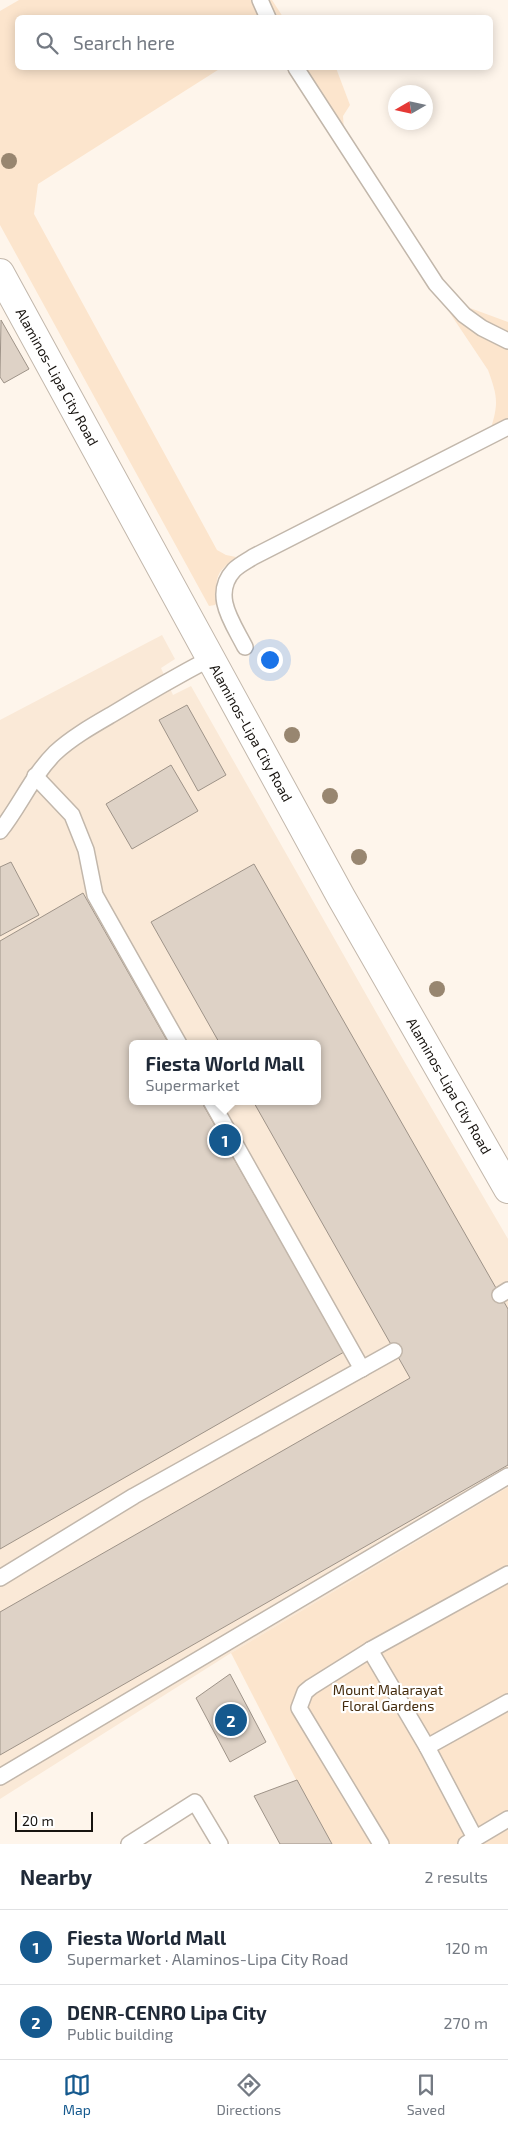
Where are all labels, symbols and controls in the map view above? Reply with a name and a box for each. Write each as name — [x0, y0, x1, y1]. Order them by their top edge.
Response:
search box — [15, 15, 493, 70]
icon: search — [33, 29, 61, 57]
text: Search here — [73, 31, 175, 54]
north arrow — [388, 85, 433, 130]
street label: Alaminos-Lipa City Road — [13, 305, 102, 448]
your location — [257, 647, 283, 673]
street label: Alaminos-Lipa City Road — [207, 661, 296, 804]
street label: Alaminos-Lipa City Road — [403, 1015, 495, 1157]
popup — [129, 1040, 321, 1105]
text: Fiesta World Mall — [145, 1052, 305, 1075]
text: Supermarket — [145, 1075, 240, 1094]
pin: 1 — [209, 1121, 241, 1159]
park label: Mount Malarayat Floral Gardens — [333, 1681, 443, 1714]
pin: 2 — [215, 1701, 247, 1739]
scale bar — [15, 1809, 92, 1832]
text: 20 m — [22, 1812, 54, 1829]
text: Nearby — [20, 1864, 92, 1889]
text: 2 results — [425, 1867, 488, 1886]
text: Fiesta World Mall — [67, 1926, 226, 1949]
text: 1 — [33, 1938, 39, 1957]
text: 120 m — [445, 1938, 488, 1957]
text: Supermarket · Alaminos-Lipa City Road — [67, 1949, 348, 1968]
text: DENR-CENRO Lipa City — [67, 2001, 267, 2024]
text: 2 — [31, 2013, 41, 2032]
text: 270 m — [444, 2013, 488, 2032]
text: Public building — [67, 2024, 173, 2043]
tab: Map — [63, 2071, 91, 2118]
tab: Directions — [217, 2071, 281, 2118]
tab: Saved — [407, 2071, 445, 2118]

